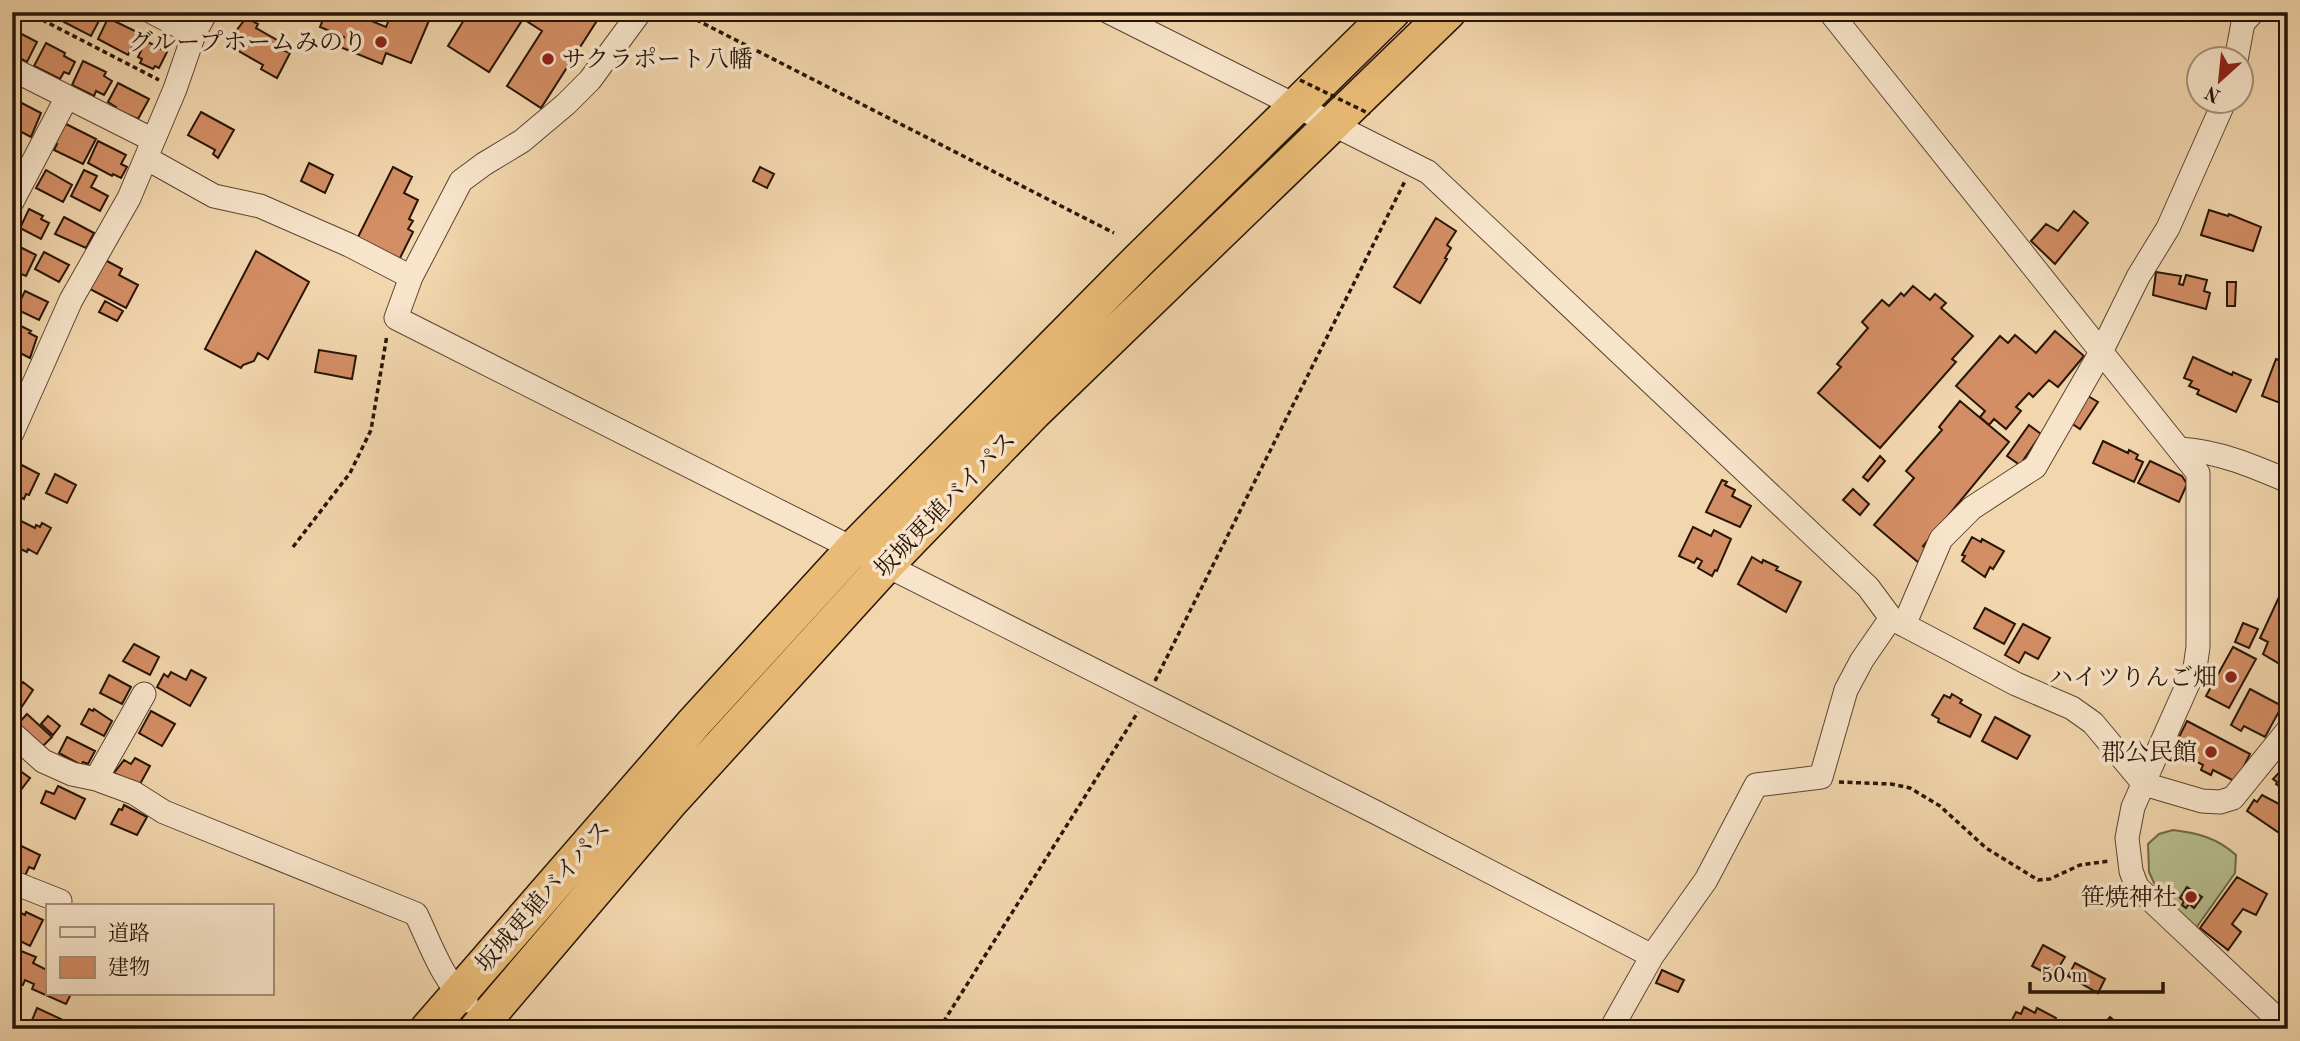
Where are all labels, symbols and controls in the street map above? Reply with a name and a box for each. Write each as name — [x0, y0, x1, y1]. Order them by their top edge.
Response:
place label: グループホームみのり — [129, 30, 367, 56]
marker: グループホームみのり — [373, 34, 389, 50]
place label: サクラポート八幡 — [562, 46, 753, 73]
north arrow — [2184, 46, 2254, 116]
marker: サクラポート八幡 — [540, 51, 556, 67]
text: N — [2202, 81, 2224, 105]
street label: 坂城更埴バイパス — [870, 427, 1022, 583]
place label: ハイツりんご畑 — [2049, 665, 2217, 691]
marker: ハイツりんご畑 — [2223, 669, 2239, 685]
place label: 郡公民館 — [2101, 739, 2197, 766]
marker: 郡公民館 — [2203, 744, 2219, 760]
street label: 坂城更埴バイパス — [471, 816, 616, 977]
place label: 笹焼神社 — [2081, 884, 2177, 911]
marker: 笹焼神社 — [2183, 889, 2199, 905]
legend — [46, 904, 273, 996]
text: 道路 — [108, 922, 150, 945]
scale bar — [2030, 950, 2164, 994]
text: 建物 — [108, 956, 150, 979]
text: 50 m — [2041, 966, 2088, 987]

